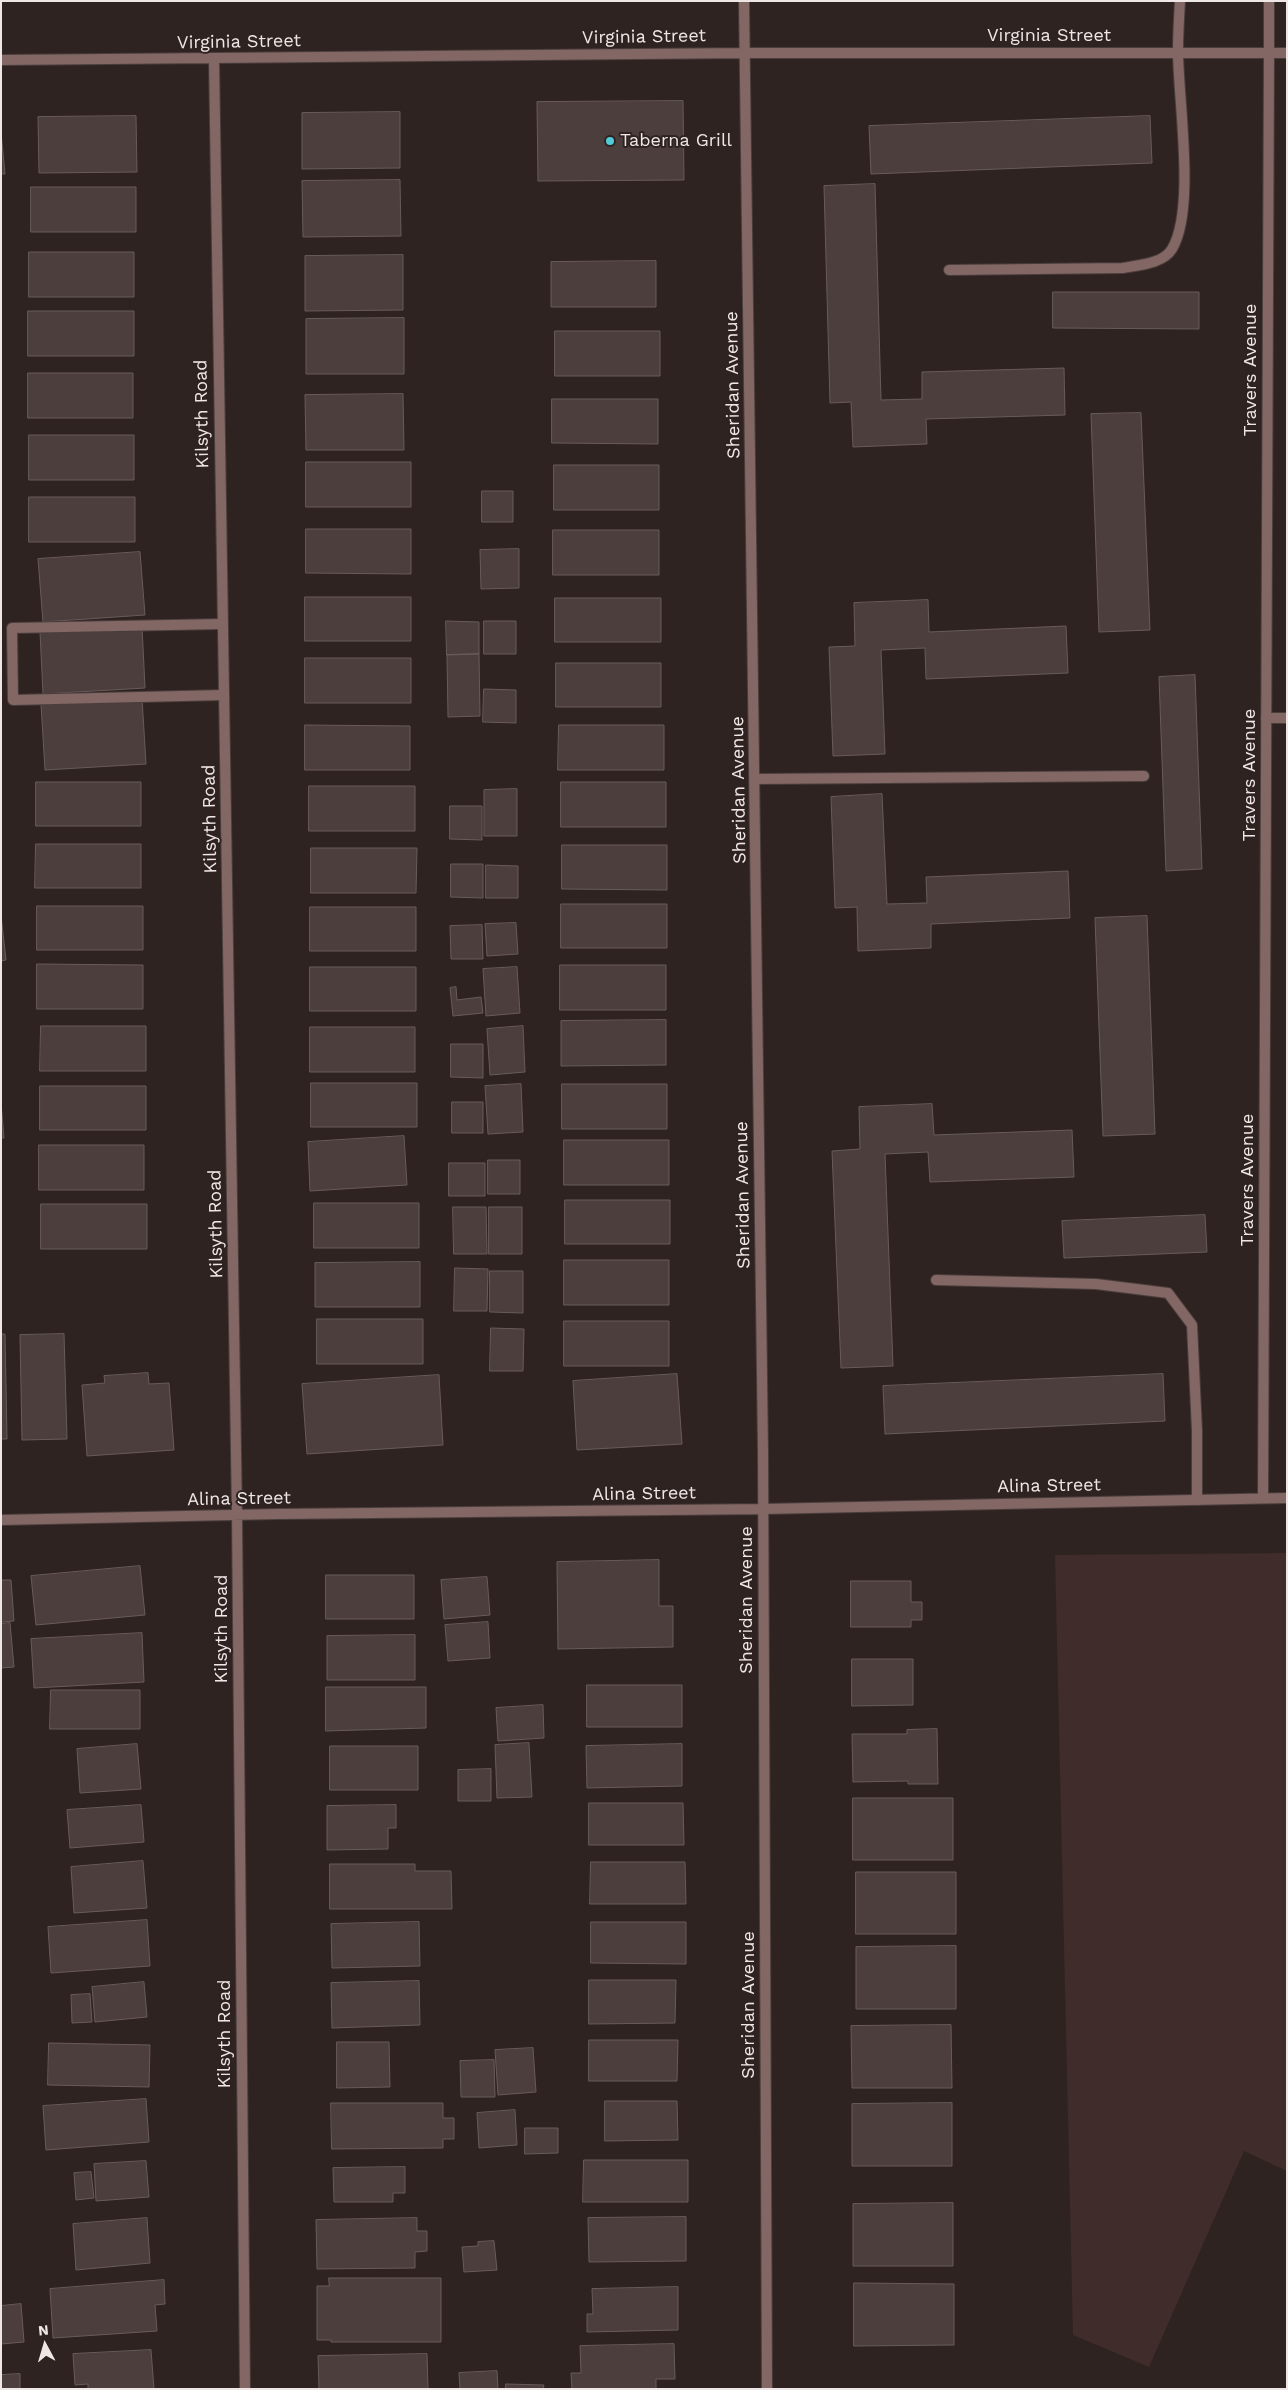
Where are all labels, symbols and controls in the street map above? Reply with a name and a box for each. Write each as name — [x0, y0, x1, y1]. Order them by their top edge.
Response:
street label: Virginia Street — [582, 25, 706, 49]
street label: Virginia Street — [987, 25, 1111, 47]
street label: Virginia Street — [177, 30, 301, 54]
place label: Taberna Grill — [620, 130, 732, 152]
marker: Taberna Grill — [604, 135, 616, 147]
street label: Travers Avenue — [1240, 304, 1262, 436]
street label: Sheridan Avenue — [721, 311, 745, 459]
street label: Kilsyth Road — [190, 359, 214, 469]
street label: Travers Avenue — [1239, 709, 1261, 841]
street label: Sheridan Avenue — [727, 716, 751, 864]
street label: Kilsyth Road — [198, 764, 222, 874]
street label: Travers Avenue — [1237, 1114, 1259, 1246]
street label: Sheridan Avenue — [731, 1121, 755, 1269]
street label: Kilsyth Road — [204, 1169, 228, 1279]
street label: Alina Street — [997, 1474, 1101, 1498]
street label: Alina Street — [592, 1482, 696, 1506]
street label: Alina Street — [187, 1487, 291, 1511]
street label: Sheridan Avenue — [736, 1526, 758, 1674]
street label: Kilsyth Road — [211, 1574, 233, 1684]
street label: Sheridan Avenue — [738, 1931, 760, 2079]
street label: Kilsyth Road — [214, 1979, 236, 2089]
north arrow — [20, 2320, 70, 2370]
text: N — [37, 2322, 49, 2339]

